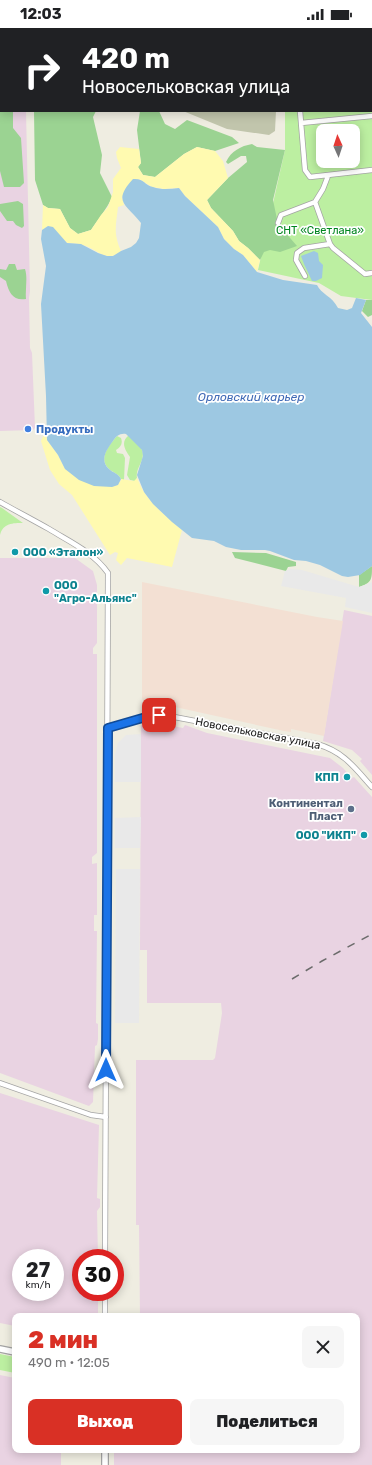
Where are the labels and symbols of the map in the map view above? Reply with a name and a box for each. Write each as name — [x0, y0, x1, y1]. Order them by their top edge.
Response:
north arrow — [316, 124, 360, 168]
park label: СНТ «Светлана» — [276, 224, 364, 237]
water label: Орловский карьер — [198, 390, 304, 404]
place label: Продукты — [36, 423, 93, 436]
marker: Продукты — [23, 424, 33, 434]
place label: ООО «Эталон» — [23, 546, 103, 559]
marker: ООО «Эталон» — [10, 547, 20, 557]
place label: ООО "Агро-Альянс" — [54, 579, 137, 605]
marker: ООО "Агро-Альянс" — [41, 586, 51, 596]
pin — [142, 698, 176, 732]
street label: Новосельковская улица — [194, 715, 322, 752]
place label: КПП — [315, 771, 339, 784]
marker: КПП — [342, 772, 352, 782]
place label: Континентал Пласт — [269, 797, 343, 823]
marker: Континентал Пласт — [346, 804, 356, 814]
place label: ООО "ИКП" — [296, 829, 356, 842]
marker: ООО "ИКП" — [359, 830, 369, 840]
position arrow — [85, 1049, 127, 1091]
speed limit sign: 30 — [72, 1249, 124, 1301]

